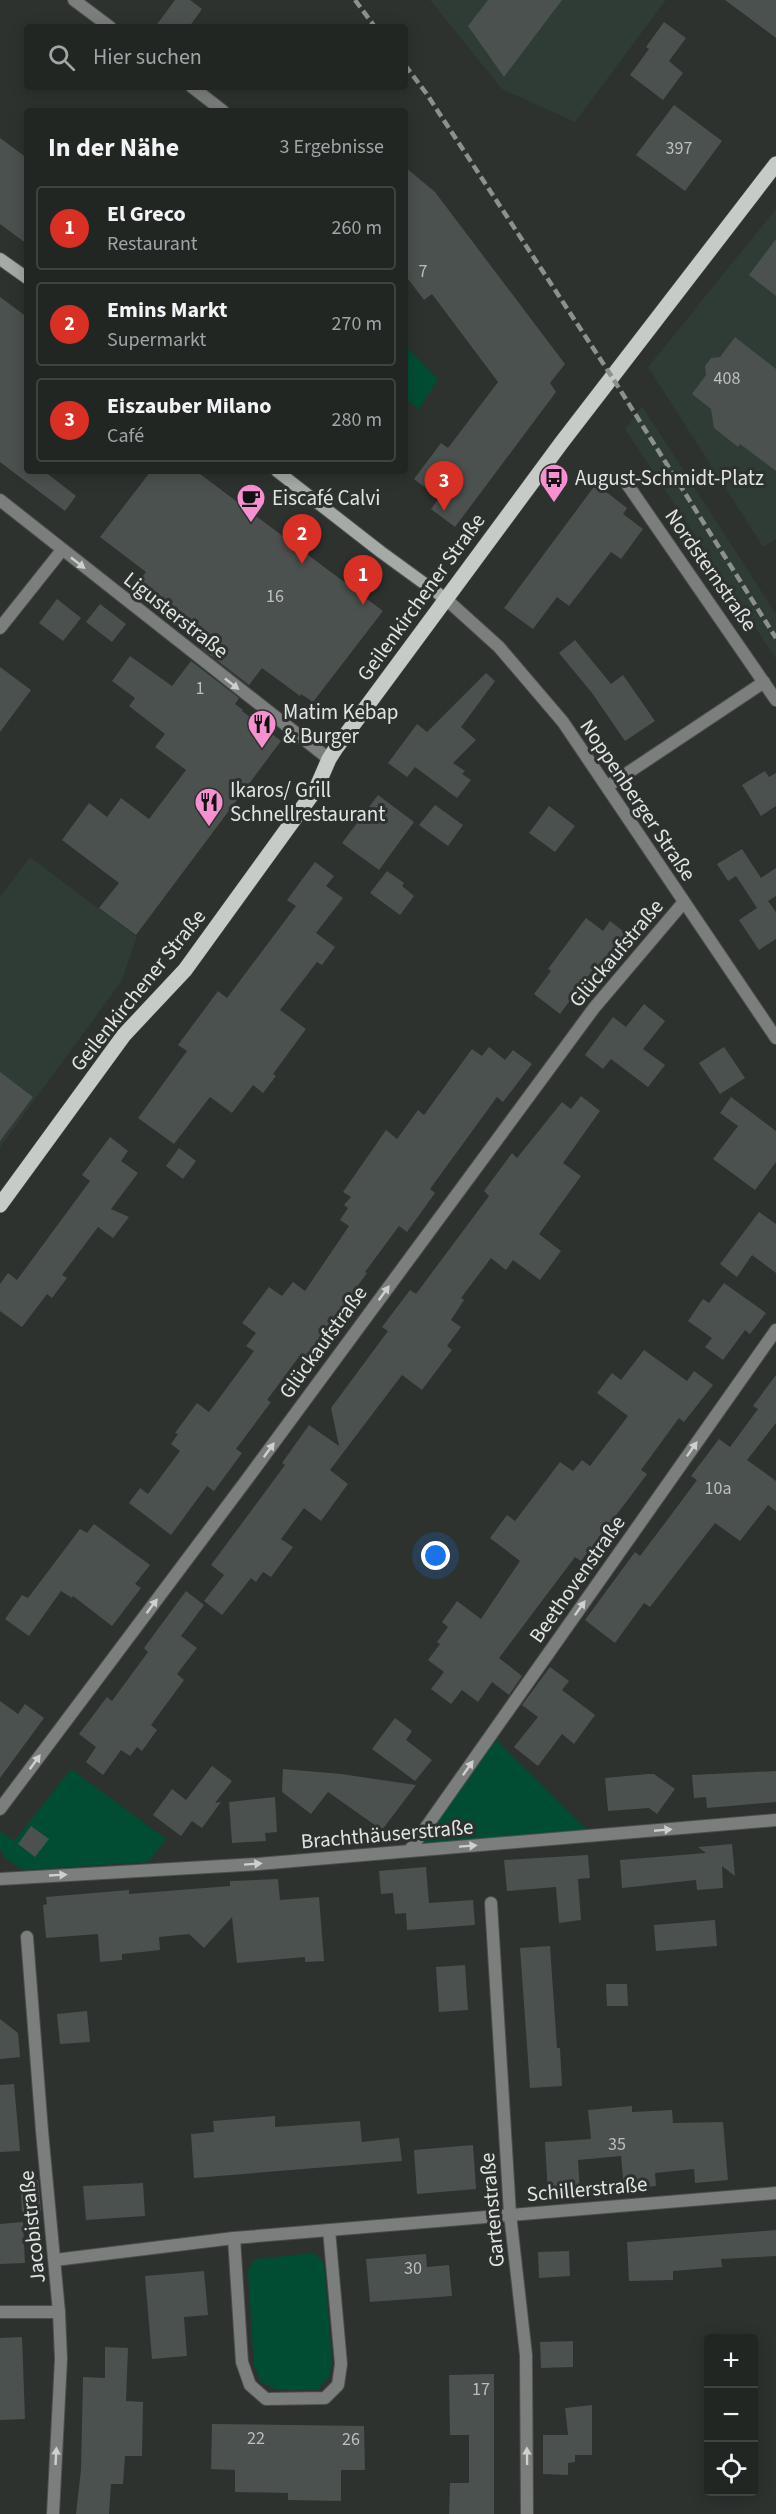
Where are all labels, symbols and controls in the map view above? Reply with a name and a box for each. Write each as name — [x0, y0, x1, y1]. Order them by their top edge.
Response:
search box — [24, 24, 408, 90]
icon: search — [45, 41, 78, 74]
text: Hier suchen — [93, 41, 202, 73]
text: In der Nähe — [48, 129, 179, 166]
text: 3 Ergebnisse — [279, 133, 384, 161]
house number: 397 — [666, 136, 692, 161]
text: El Greco — [107, 198, 186, 230]
text: 1 — [64, 214, 75, 242]
text: 260 m — [332, 214, 382, 242]
text: Restaurant — [107, 230, 198, 258]
house number: 7 — [419, 259, 428, 284]
text: Emins Markt — [107, 294, 228, 326]
text: 2 — [64, 310, 75, 338]
text: 270 m — [332, 310, 382, 338]
text: Supermarkt — [107, 326, 206, 354]
house number: 408 — [714, 366, 740, 391]
text: Eiszauber Milano — [107, 390, 271, 422]
text: 3 — [64, 406, 75, 434]
text: 280 m — [332, 406, 382, 434]
text: Café — [107, 422, 144, 450]
pin: 3 — [424, 462, 464, 511]
bus stop icon: August-Schmidt-Platz — [538, 462, 570, 504]
place label: August-Schmidt-Platz — [575, 463, 764, 493]
cafe icon: Eiscafé Calvi — [235, 482, 267, 524]
place label: Eiscafé Calvi — [272, 483, 380, 513]
street label: Nordsternstraße — [658, 503, 764, 637]
street label: Geilenkirchener Straße — [350, 507, 492, 687]
pin: 2 — [282, 514, 322, 564]
one-way arrow — [71, 556, 86, 568]
pin: 1 — [344, 556, 382, 605]
street label: Ligusterstraße — [117, 565, 235, 665]
house number: 16 — [266, 584, 284, 609]
house number: 1 — [196, 676, 204, 701]
one-way arrow — [224, 677, 239, 689]
place label: Matim Kebap & Burger — [283, 697, 398, 751]
restaurant icon: Matim Kebap & Burger — [246, 708, 278, 750]
street label: Noppenberger Straße — [573, 713, 703, 887]
place label: Ikaros/ Grill Schnellrestaurant — [230, 775, 385, 829]
restaurant icon: Ikaros/ Grill Schnellrestaurant — [193, 786, 225, 828]
street label: Glückaufstraße — [562, 892, 670, 1014]
street label: Geilenkirchener Straße — [63, 902, 213, 1078]
street label: Glückaufstraße — [272, 1279, 374, 1405]
one-way arrow — [378, 1285, 390, 1301]
one-way arrow — [686, 1441, 698, 1457]
one-way arrow — [262, 1442, 274, 1457]
house number: 10a — [705, 1476, 731, 1501]
street label: Beethovenstraße — [522, 1509, 632, 1649]
your location — [421, 1541, 450, 1570]
one-way arrow — [145, 1598, 158, 1614]
one-way arrow — [574, 1601, 586, 1617]
one-way arrow — [28, 1754, 40, 1769]
one-way arrow — [462, 1760, 474, 1776]
street label: Brachthäuserstraße — [299, 1812, 475, 1856]
one-way arrow — [653, 1825, 672, 1835]
one-way arrow — [459, 1841, 478, 1851]
one-way arrow — [244, 1860, 263, 1869]
one-way arrow — [49, 1870, 68, 1879]
house number: 35 — [608, 2132, 626, 2157]
street label: Gartenstraße — [472, 2151, 512, 2269]
street label: Jacobistraße — [11, 2169, 53, 2285]
street label: Schillerstraße — [525, 2169, 649, 2209]
house number: 30 — [404, 2256, 422, 2281]
map controls — [704, 2334, 758, 2496]
button: + — [704, 2334, 758, 2388]
house number: 17 — [472, 2377, 490, 2402]
button: − — [704, 2388, 758, 2442]
house number: 22 — [247, 2426, 265, 2451]
house number: 26 — [342, 2427, 360, 2452]
button: locate — [704, 2442, 758, 2496]
one-way arrow — [52, 2446, 61, 2465]
one-way arrow — [522, 2446, 532, 2465]

